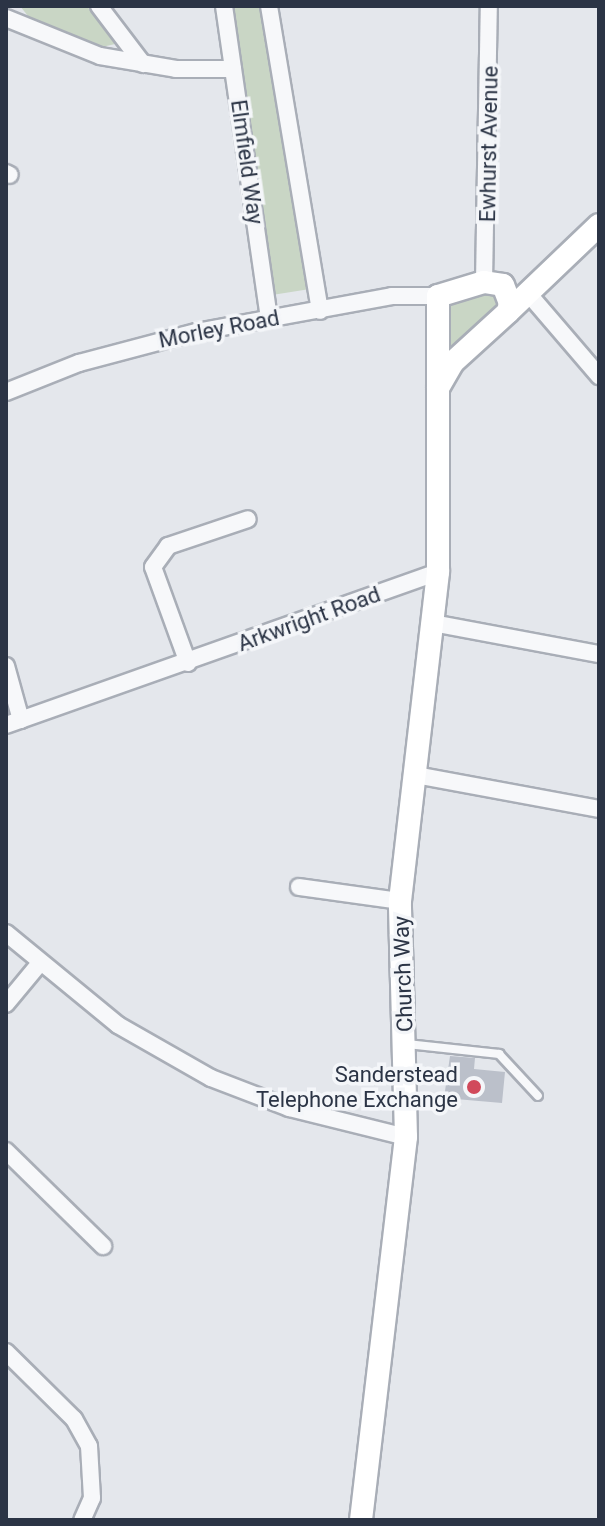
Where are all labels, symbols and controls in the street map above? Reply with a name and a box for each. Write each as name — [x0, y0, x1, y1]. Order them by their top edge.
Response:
street label: Ewhurst Avenue — [474, 66, 504, 222]
street label: Elmfield Way — [225, 98, 269, 226]
street label: Morley Road — [156, 304, 282, 354]
street label: Arkwright Road — [234, 581, 384, 657]
street label: Church Way — [388, 915, 418, 1033]
place label: Sanderstead Telephone Exchange — [256, 1061, 458, 1112]
marker: Sanderstead Telephone Exchange — [465, 1078, 483, 1096]

